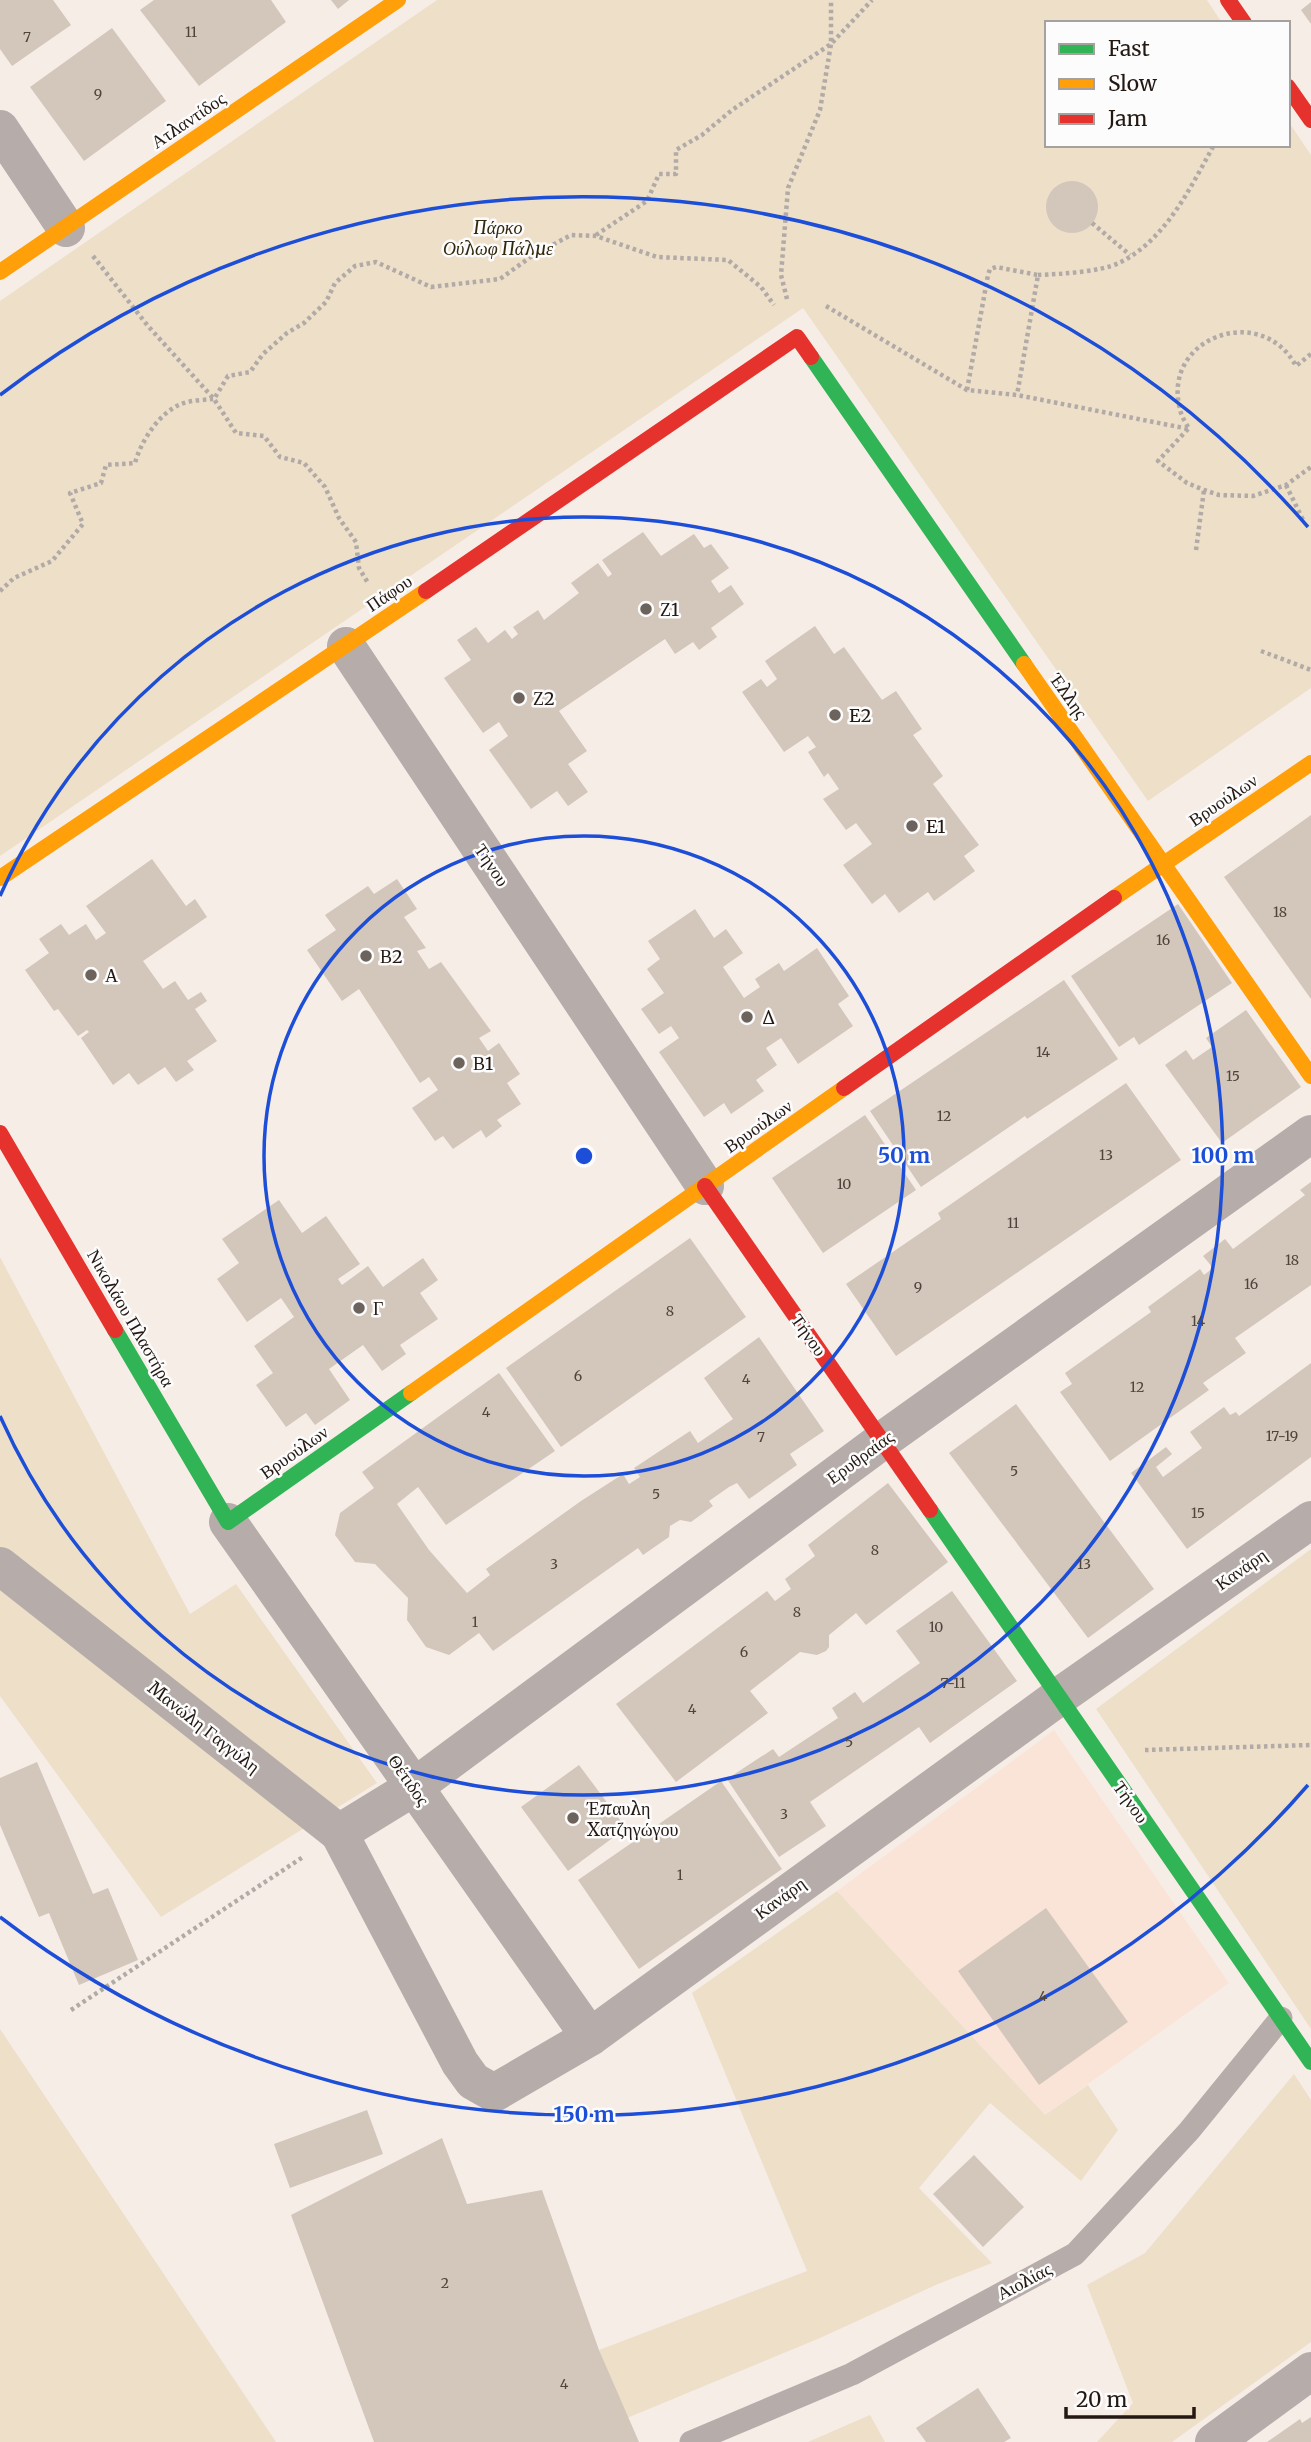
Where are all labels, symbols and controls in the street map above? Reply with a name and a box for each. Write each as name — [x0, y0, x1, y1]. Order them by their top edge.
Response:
legend — [1045, 21, 1290, 147]
house number: 11 — [185, 23, 197, 41]
house number: 7 — [23, 28, 31, 46]
text: Fast — [1108, 35, 1150, 62]
text: Slow — [1108, 70, 1157, 97]
house number: 9 — [94, 85, 102, 103]
street label: Ατλαντίδος — [146, 87, 230, 153]
text: Jam — [1107, 105, 1147, 132]
park label: Πάρκο Ούλωφ Πάλμε — [443, 216, 554, 260]
street label: Πάφου — [362, 569, 417, 617]
place label: Ζ1 — [660, 598, 679, 621]
marker: Ζ1 — [638, 601, 654, 617]
street label: Έλλης — [1045, 668, 1093, 723]
place label: Ζ2 — [533, 687, 555, 710]
marker: Ζ2 — [511, 690, 527, 706]
place label: E2 — [849, 704, 871, 727]
marker: E2 — [827, 707, 843, 723]
street label: Βρυούλων — [1184, 769, 1262, 831]
place label: E1 — [926, 815, 946, 838]
marker: E1 — [904, 818, 920, 834]
street label: Τήνου — [469, 839, 515, 891]
house number: 18 — [1273, 903, 1287, 921]
house number: 16 — [1156, 931, 1170, 949]
place label: Β2 — [380, 945, 403, 968]
marker: Β2 — [358, 948, 374, 964]
place label: Α — [105, 964, 118, 987]
marker: Α — [83, 967, 99, 983]
place label: Δ — [761, 1006, 776, 1029]
marker: Δ — [739, 1009, 755, 1025]
house number: 14 — [1036, 1043, 1050, 1061]
place label: Β1 — [473, 1052, 493, 1075]
marker: Β1 — [451, 1055, 467, 1071]
house number: 15 — [1226, 1067, 1240, 1085]
street label: Βρυούλων — [719, 1094, 797, 1158]
house number: 12 — [937, 1107, 951, 1125]
text: 50 m — [878, 1142, 930, 1169]
text: 100 m — [1192, 1142, 1254, 1169]
centre of rings — [572, 1144, 596, 1168]
house number: 13 — [1099, 1146, 1113, 1164]
house number: 10 — [837, 1175, 851, 1193]
house number: 11 — [1007, 1214, 1019, 1232]
street label: Νικολάου Πλαστήρα — [82, 1245, 180, 1391]
house number: 18 — [1285, 1251, 1299, 1269]
house number: 16 — [1244, 1275, 1258, 1293]
house number: 9 — [914, 1278, 922, 1296]
place label: Γ — [373, 1297, 383, 1320]
marker: Γ — [351, 1300, 367, 1316]
house number: 8 — [666, 1302, 674, 1320]
street label: Τήνου — [786, 1309, 832, 1361]
house number: 14 — [1191, 1312, 1205, 1330]
house number: 6 — [574, 1367, 582, 1385]
house number: 4 — [742, 1370, 751, 1388]
house number: 12 — [1130, 1378, 1144, 1396]
house number: 4 — [482, 1403, 491, 1421]
street label: Βρυούλων — [255, 1420, 333, 1484]
street label: Ερυθραίας — [822, 1425, 898, 1489]
house number: 17-19 — [1266, 1427, 1298, 1445]
house number: 7 — [757, 1428, 765, 1446]
house number: 5 — [1010, 1462, 1018, 1480]
house number: 5 — [652, 1485, 660, 1503]
house number: 15 — [1191, 1504, 1205, 1522]
house number: 8 — [871, 1541, 879, 1559]
street label: Κανάρη — [1211, 1543, 1271, 1595]
house number: 3 — [550, 1555, 558, 1573]
house number: 13 — [1077, 1555, 1091, 1573]
house number: 8 — [793, 1603, 801, 1621]
house number: 1 — [472, 1613, 478, 1631]
house number: 10 — [929, 1618, 943, 1636]
house number: 6 — [740, 1643, 748, 1661]
house number: 7-11 — [940, 1674, 966, 1692]
street label: Μανώλη Γαγγύλη — [143, 1676, 265, 1778]
house number: 4 — [688, 1700, 697, 1718]
house number: 5 — [845, 1733, 853, 1751]
street label: Θέτιδος — [383, 1750, 435, 1810]
street label: Τήνου — [1108, 1776, 1154, 1828]
place label: Έπαυλη Χατζηγώγου — [586, 1797, 678, 1841]
house number: 3 — [780, 1805, 788, 1823]
marker: Έπαυλη Χατζηγώγου — [565, 1810, 581, 1826]
house number: 1 — [677, 1866, 683, 1884]
street label: Κανάρη — [750, 1872, 810, 1924]
house number: 4 — [1039, 1987, 1048, 2005]
text: 150 m — [553, 2101, 615, 2128]
street label: Αιολίας — [993, 2257, 1055, 2305]
house number: 2 — [441, 2274, 449, 2292]
house number: 4 — [560, 2375, 569, 2393]
scale bar — [1066, 2376, 1194, 2420]
text: 20 m — [1076, 2386, 1128, 2413]

